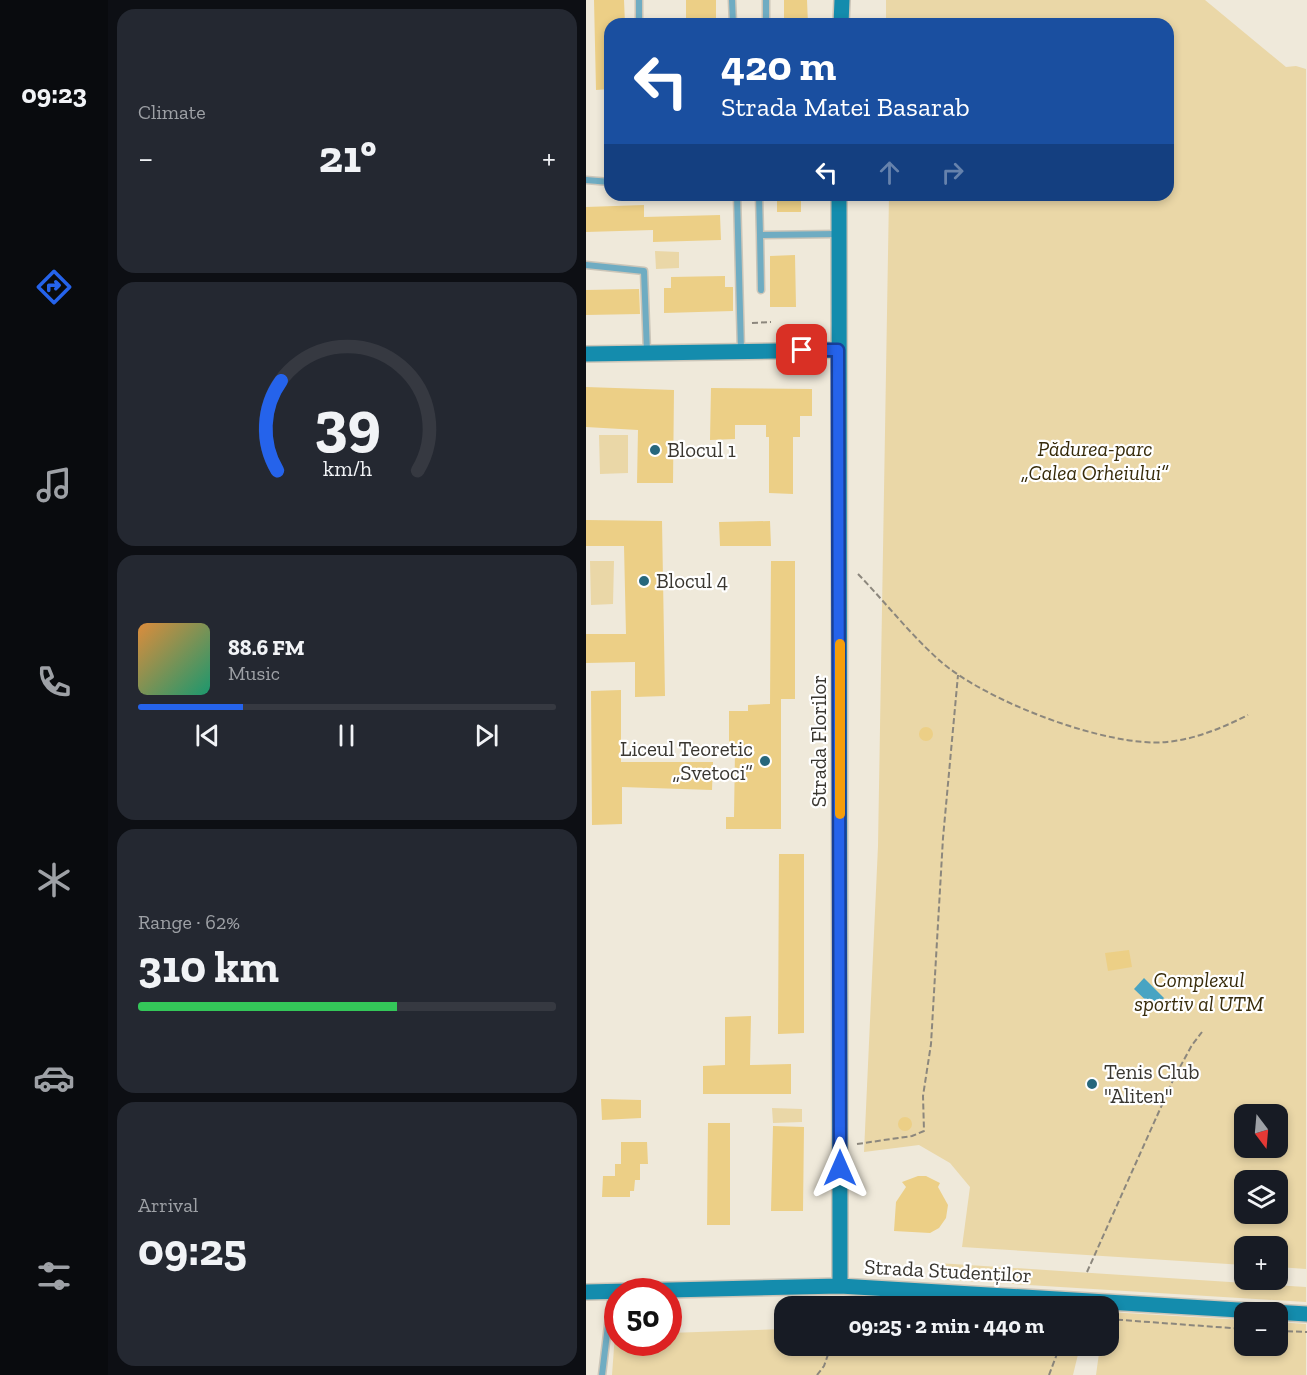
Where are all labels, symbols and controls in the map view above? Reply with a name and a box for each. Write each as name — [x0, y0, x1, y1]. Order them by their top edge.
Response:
text: 420 m — [721, 40, 836, 91]
icon: left — [622, 42, 700, 120]
text: 09:23 — [21, 78, 87, 110]
text: Strada Matei Basarab — [721, 91, 970, 123]
text: Climate — [138, 100, 206, 124]
text: 21° — [319, 130, 377, 184]
text: − — [138, 138, 153, 177]
text: + — [542, 138, 556, 177]
icon: left — [810, 156, 843, 189]
icon: ahead — [873, 156, 906, 189]
icon: right — [936, 156, 969, 189]
icon: directions — [33, 266, 75, 308]
pin — [776, 324, 827, 375]
icon: arrive — [785, 333, 818, 366]
text: 39 — [314, 386, 380, 461]
park label: Pădurea-parc „Calea Orheiului” — [1020, 436, 1169, 485]
place label: Blocul 1 — [667, 437, 736, 462]
marker: Blocul 1 — [648, 443, 662, 457]
text: km/h — [323, 457, 371, 482]
icon: music — [33, 464, 75, 506]
place label: Blocul 4 — [656, 568, 728, 593]
marker: Blocul 4 — [637, 574, 651, 588]
text: 88.6 FM — [228, 634, 305, 661]
icon: phone — [33, 661, 75, 703]
text: Music — [228, 661, 280, 685]
street label: Strada Florilor — [806, 675, 831, 807]
icon: previous — [191, 719, 224, 752]
icon: pause — [330, 719, 363, 752]
icon: next — [470, 719, 503, 752]
place label: Liceul Teoretic „Svetoci” — [620, 736, 753, 785]
marker: Liceul Teoretic „Svetoci” — [758, 754, 772, 768]
icon: climate — [33, 859, 75, 901]
text: Range · 62% — [138, 910, 240, 934]
text: 310 km — [138, 940, 279, 994]
park label: Complexul sportiv al UTM — [1134, 967, 1264, 1016]
icon: car — [33, 1057, 75, 1099]
place label: Tenis Club "Aliten" — [1104, 1059, 1200, 1108]
marker: Tenis Club "Aliten" — [1085, 1077, 1099, 1091]
north arrow — [1234, 1104, 1288, 1158]
map controls — [1234, 1104, 1288, 1356]
position arrow — [808, 1136, 872, 1200]
button: layers — [1234, 1170, 1288, 1224]
text: Arrival — [138, 1193, 198, 1217]
text: 09:25 — [138, 1223, 247, 1277]
button: + — [1234, 1236, 1288, 1290]
street label: Strada Studenților — [864, 1254, 1032, 1287]
icon: filters — [33, 1255, 75, 1297]
speed limit sign: 50 — [604, 1278, 682, 1356]
button: − — [1234, 1302, 1288, 1356]
text: 09:25 · 2 min · 440 m — [849, 1312, 1044, 1339]

